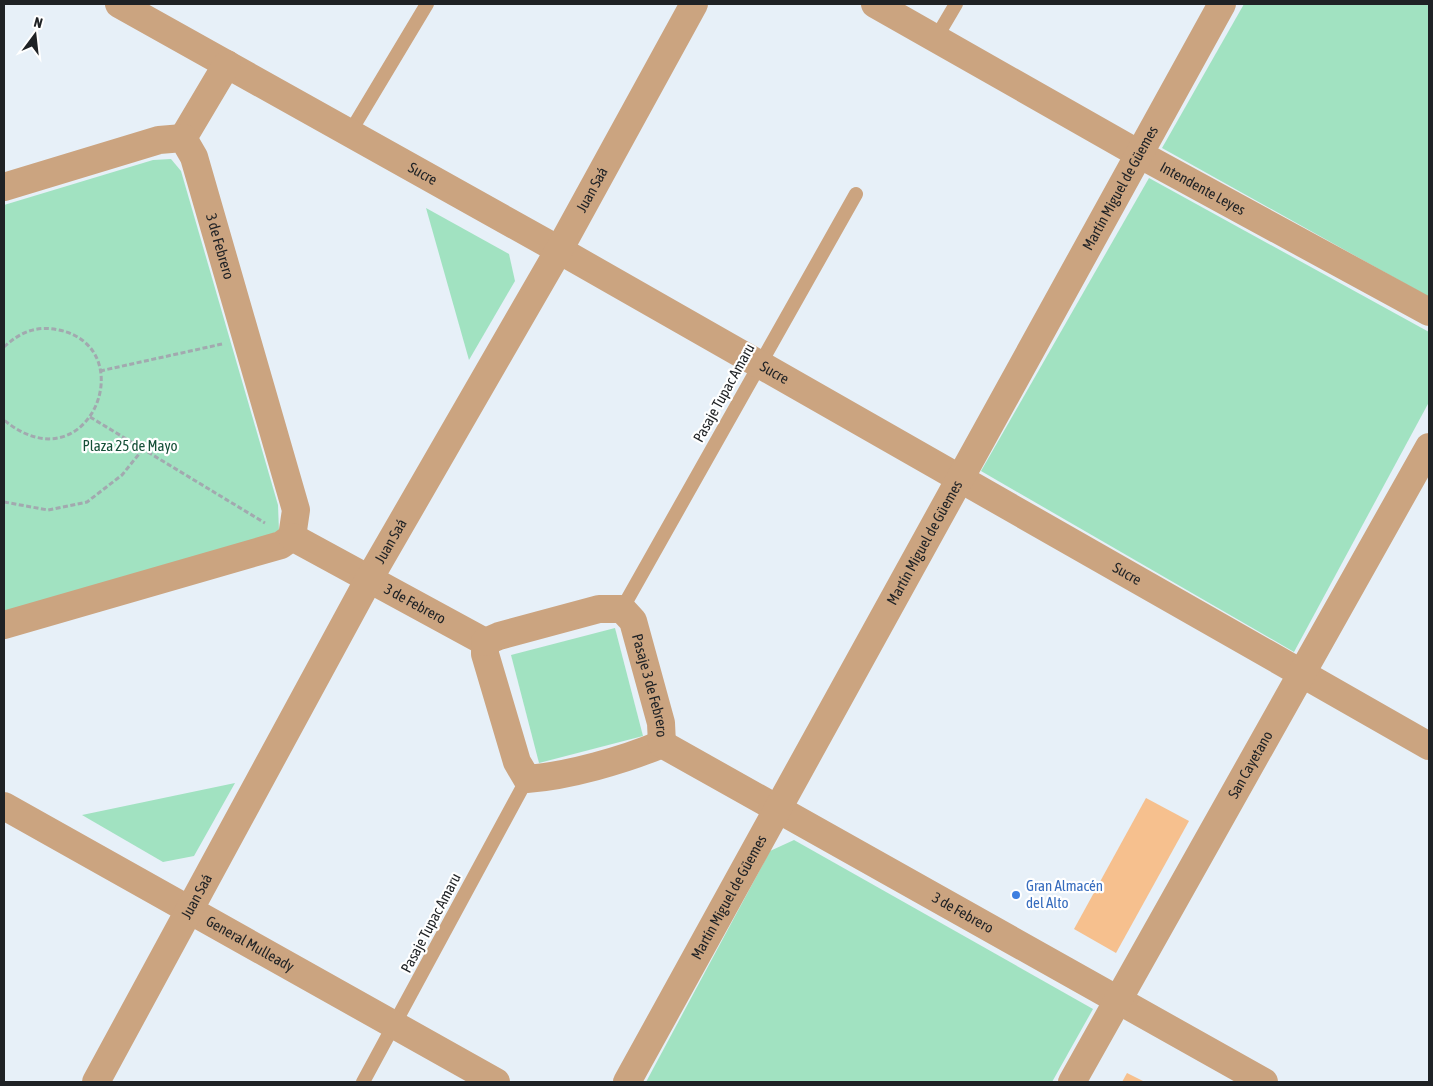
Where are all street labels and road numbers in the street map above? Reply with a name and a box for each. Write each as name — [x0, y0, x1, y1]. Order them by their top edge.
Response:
street label: Martín Miguel de Güemes — [1079, 123, 1161, 253]
street label: Intendente Leyes — [1157, 158, 1248, 218]
street label: Sucre — [406, 159, 441, 188]
street label: Juan Saá — [572, 164, 611, 215]
street label: 3 de Febrero — [203, 211, 238, 281]
street label: Pasaje Tupac Amaru — [689, 340, 758, 445]
street label: Sucre — [757, 357, 792, 387]
street label: Martín Miguel de Güemes — [883, 477, 965, 608]
street label: Juan Saá — [371, 516, 410, 566]
street label: Sucre — [1110, 559, 1145, 588]
street label: 3 de Febrero — [381, 580, 449, 627]
street label: Pasaje 3 de Febrero — [629, 632, 671, 738]
street label: San Cayetano — [1224, 728, 1276, 801]
street label: Martín Miguel de Güemes — [687, 832, 770, 962]
street label: Pasaje Tupac Amaru — [397, 870, 464, 975]
street label: Juan Saá — [177, 871, 215, 922]
street label: 3 de Febrero — [929, 889, 997, 936]
street label: General Mulleady — [203, 912, 297, 975]

